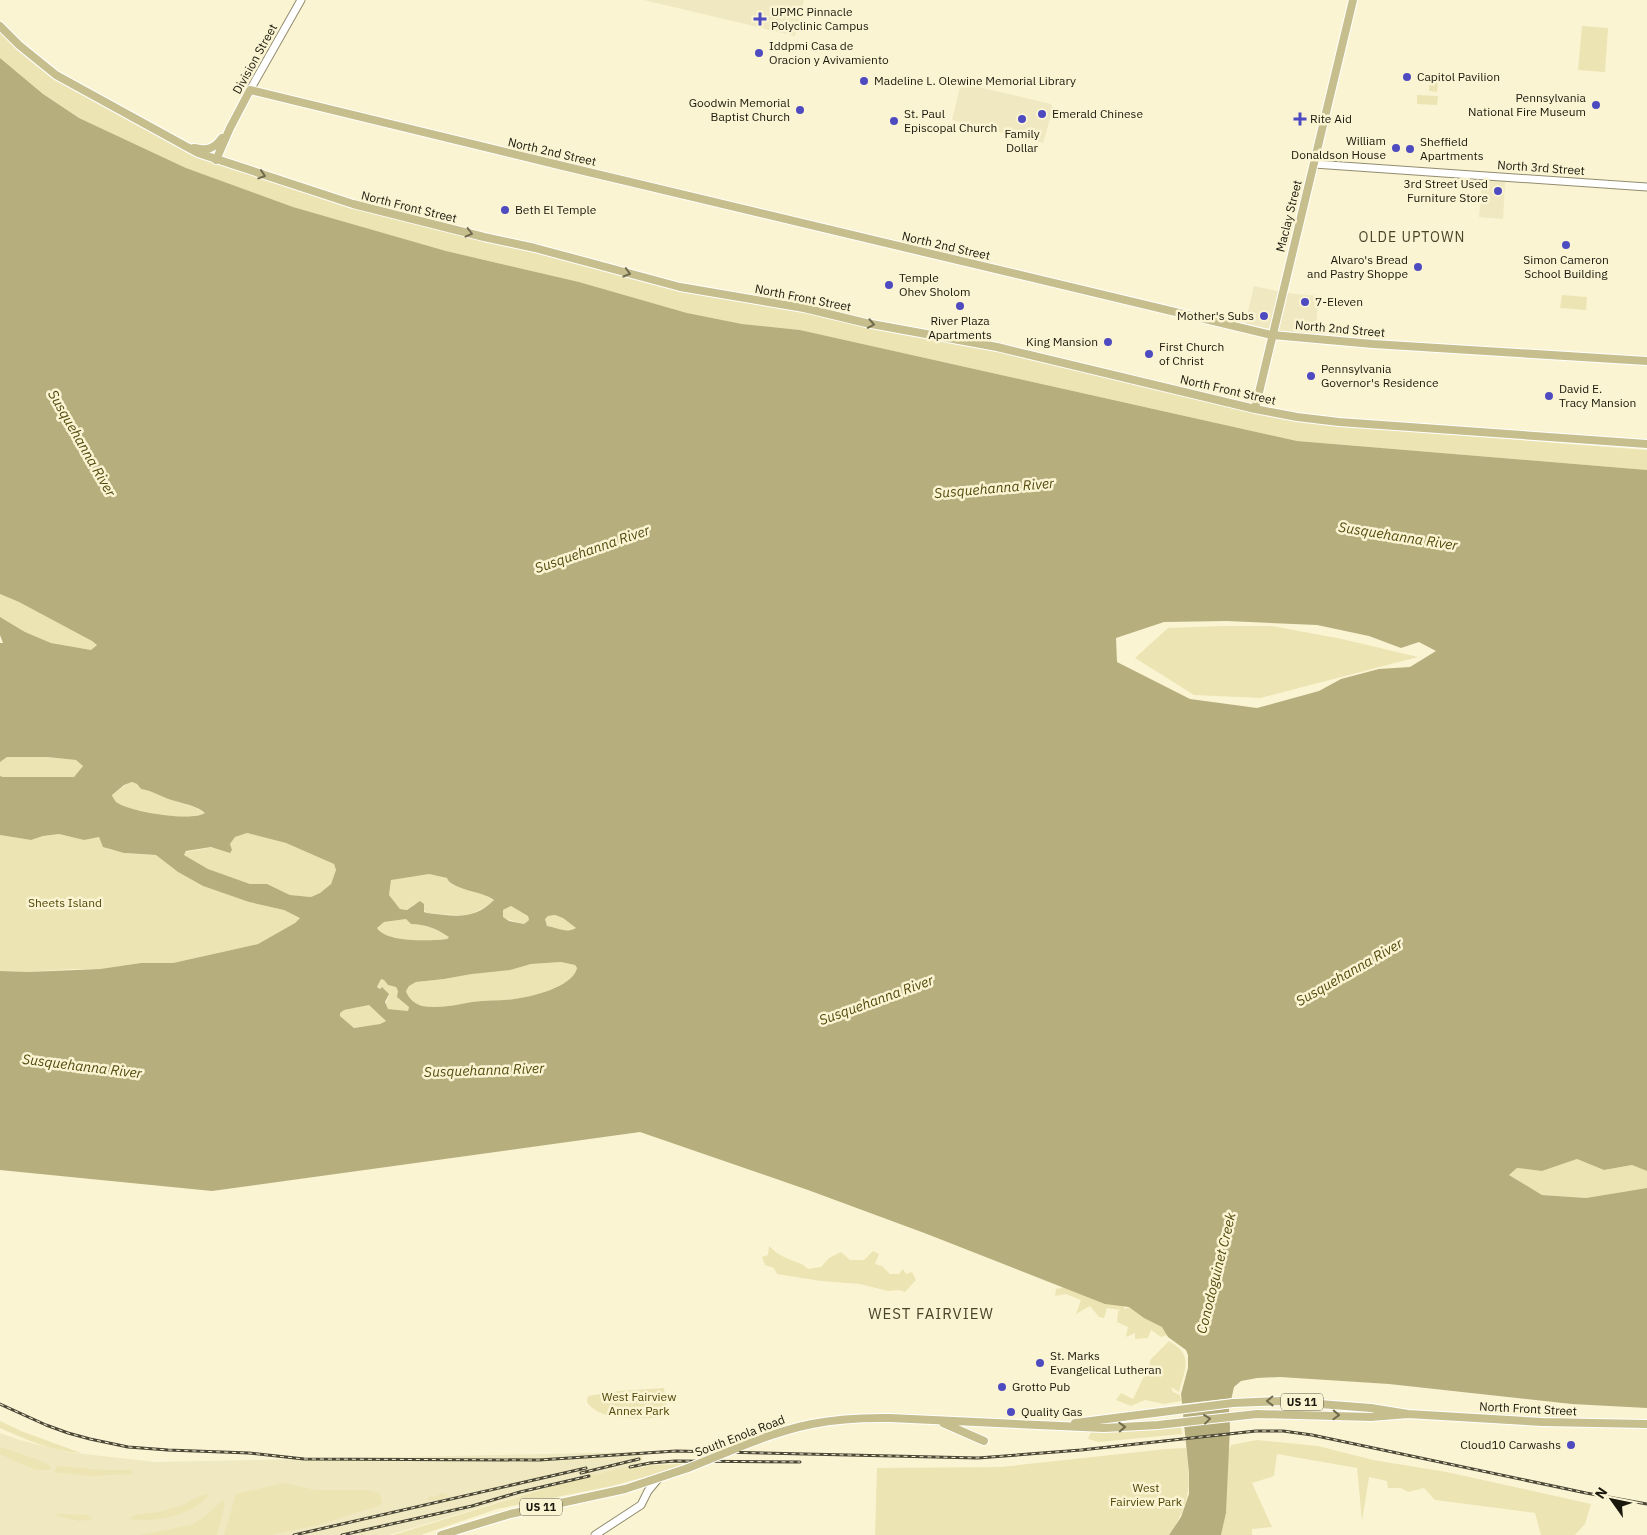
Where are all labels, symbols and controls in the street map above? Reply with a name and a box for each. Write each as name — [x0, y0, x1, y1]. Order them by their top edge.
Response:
place label: UPMC Pinnacle Polyclinic Campus — [771, 4, 869, 33]
marker: UPMC Pinnacle Polyclinic Campus — [753, 12, 767, 26]
street label: Division Street — [229, 21, 280, 97]
place label: Iddpmi Casa de Oracion y Avivamiento — [769, 38, 889, 67]
marker: Iddpmi Casa de Oracion y Avivamiento — [753, 47, 765, 59]
place label: Capitol Pavilion — [1417, 69, 1500, 84]
marker: Capitol Pavilion — [1401, 71, 1413, 83]
place label: Madeline L. Olewine Memorial Library — [874, 73, 1076, 88]
marker: Madeline L. Olewine Memorial Library — [858, 75, 870, 87]
place label: Pennsylvania National Fire Museum — [1468, 90, 1587, 119]
place label: Goodwin Memorial Baptist Church — [689, 95, 790, 124]
marker: Pennsylvania National Fire Museum — [1590, 99, 1602, 111]
marker: Goodwin Memorial Baptist Church — [794, 104, 806, 116]
place label: St. Paul Episcopal Church — [904, 106, 997, 135]
place label: Emerald Chinese — [1052, 106, 1143, 121]
marker: Emerald Chinese — [1036, 108, 1048, 120]
place label: Rite Aid — [1310, 111, 1352, 126]
marker: Family Dollar — [1016, 113, 1028, 125]
marker: Rite Aid — [1294, 113, 1306, 125]
marker: St. Paul Episcopal Church — [888, 115, 900, 127]
place label: Family Dollar — [1004, 126, 1040, 155]
place label: William Donaldson House — [1291, 133, 1386, 162]
street label: North 2nd Street — [506, 134, 598, 169]
place label: Sheffield Apartments — [1420, 134, 1484, 163]
marker: William Donaldson House — [1390, 142, 1402, 154]
marker: Sheffield Apartments — [1404, 143, 1416, 155]
street label: North 3rd Street — [1497, 157, 1585, 178]
one-way arrow — [258, 169, 266, 179]
place label: 3rd Street Used Furniture Store — [1403, 176, 1488, 205]
street label: Maclay Street — [1272, 178, 1305, 253]
marker: 3rd Street Used Furniture Store — [1492, 185, 1504, 197]
street label: North Front Street — [360, 187, 458, 226]
place label: Beth El Temple — [515, 202, 597, 217]
marker: Beth El Temple — [499, 204, 511, 216]
one-way arrow — [465, 227, 474, 238]
street label: North 2nd Street — [900, 228, 992, 263]
district label: OLDE UPTOWN — [1359, 228, 1465, 246]
marker: Simon Cameron School Building — [1560, 239, 1572, 251]
place label: Alvaro's Bread and Pastry Shoppe — [1307, 252, 1408, 281]
place label: Simon Cameron School Building — [1523, 252, 1609, 281]
marker: Alvaro's Bread and Pastry Shoppe — [1412, 261, 1424, 273]
one-way arrow — [622, 267, 630, 277]
place label: Temple Ohev Sholom — [899, 270, 971, 299]
marker: Temple Ohev Sholom — [883, 279, 895, 291]
street label: North Front Street — [754, 281, 853, 314]
place label: 7-Eleven — [1315, 294, 1363, 309]
marker: 7-Eleven — [1299, 296, 1311, 308]
marker: River Plaza Apartments — [954, 300, 966, 312]
place label: Mother's Subs — [1177, 308, 1254, 323]
marker: Mother's Subs — [1258, 310, 1270, 322]
place label: River Plaza Apartments — [928, 313, 992, 342]
street label: North 2nd Street — [1294, 317, 1386, 340]
one-way arrow — [867, 318, 876, 329]
place label: King Mansion — [1026, 334, 1098, 349]
marker: King Mansion — [1102, 336, 1114, 348]
place label: First Church of Christ — [1159, 339, 1224, 368]
marker: First Church of Christ — [1143, 348, 1155, 360]
place label: Pennsylvania Governor's Residence — [1321, 361, 1439, 390]
marker: Pennsylvania Governor's Residence — [1305, 370, 1317, 382]
street label: North Front Street — [1179, 371, 1277, 408]
place label: David E. Tracy Mansion — [1559, 381, 1636, 410]
water label: Susquehanna River — [44, 386, 120, 500]
marker: David E. Tracy Mansion — [1543, 390, 1555, 402]
water label: Susquehanna River — [933, 474, 1056, 502]
water label: Susquehanna River — [1337, 518, 1460, 554]
water label: Susquehanna River — [532, 521, 653, 577]
park label: Sheets Island — [28, 895, 102, 910]
water label: Susquehanna River — [1292, 934, 1406, 1010]
water label: Susquehanna River — [816, 971, 936, 1029]
water label: Susquehanna River — [21, 1050, 144, 1082]
water label: Susquehanna River — [424, 1059, 545, 1081]
water label: Conodoguinet Creek — [1192, 1210, 1240, 1335]
district label: WEST FAIRVIEW — [868, 1304, 994, 1323]
place label: St. Marks Evangelical Lutheran — [1050, 1348, 1162, 1377]
marker: St. Marks Evangelical Lutheran — [1034, 1357, 1046, 1369]
place label: Grotto Pub — [1012, 1379, 1070, 1394]
marker: Grotto Pub — [996, 1381, 1008, 1393]
park label: West Fairview Annex Park — [602, 1389, 676, 1418]
road number: US 11 — [1281, 1394, 1323, 1410]
one-way arrow — [1266, 1396, 1274, 1406]
street label: North Front Street — [1479, 1398, 1577, 1419]
place label: Quality Gas — [1021, 1404, 1083, 1419]
marker: Quality Gas — [1005, 1406, 1017, 1418]
one-way arrow — [1332, 1410, 1340, 1421]
street label: South Enola Road — [693, 1412, 787, 1460]
one-way arrow — [1204, 1414, 1212, 1425]
one-way arrow — [1118, 1422, 1126, 1433]
place label: Cloud10 Carwashs — [1460, 1437, 1561, 1452]
marker: Cloud10 Carwashs — [1565, 1439, 1577, 1451]
north arrow — [1587, 1475, 1637, 1525]
park label: West Fairview Park — [1110, 1480, 1183, 1509]
text: N — [1591, 1484, 1611, 1502]
road number: US 11 — [520, 1498, 562, 1515]

